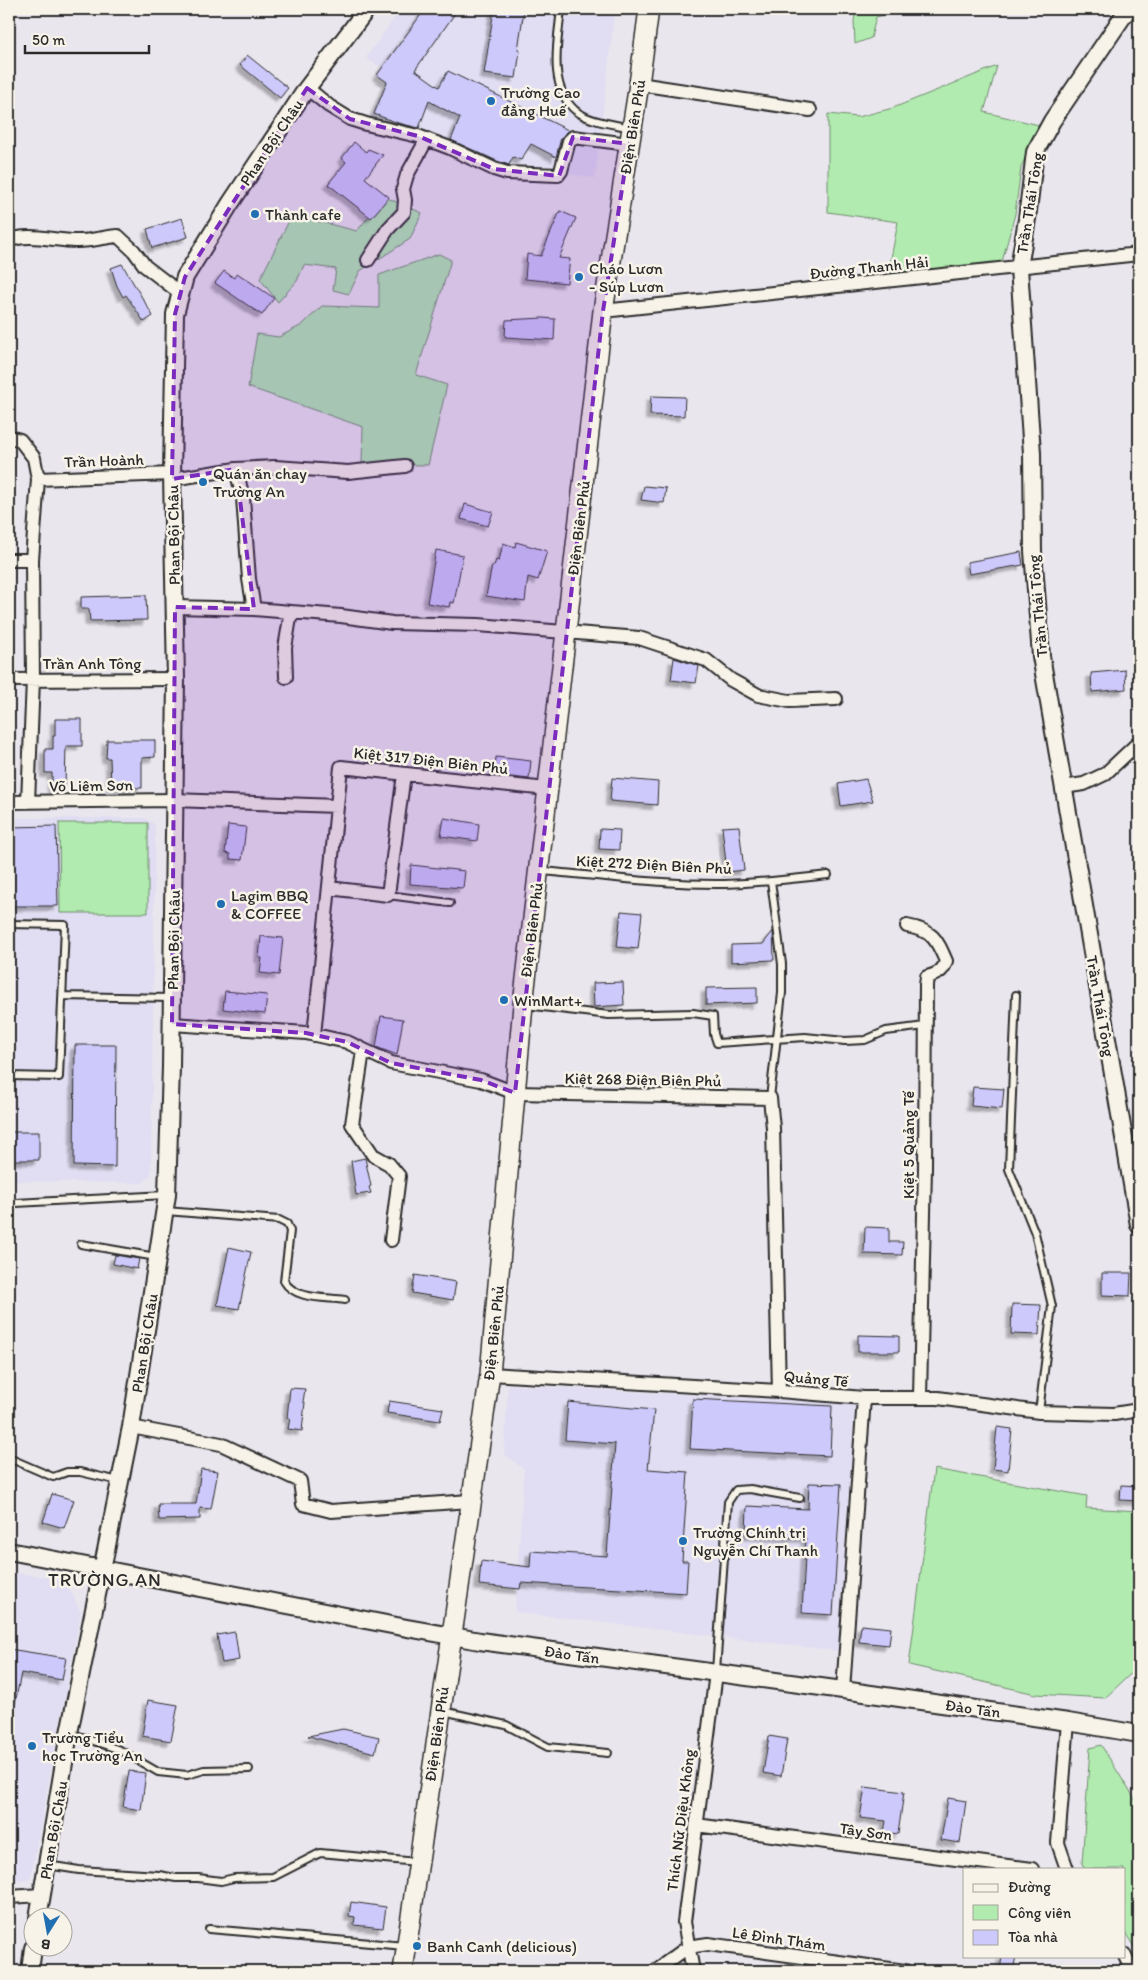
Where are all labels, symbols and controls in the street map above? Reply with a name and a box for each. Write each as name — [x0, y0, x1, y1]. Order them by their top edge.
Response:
scale bar — [25, 22, 149, 54]
text: 50 m — [32, 31, 65, 49]
street label: Điện Biên Phủ — [616, 78, 649, 176]
place label: Trường Cao đẳng Huế — [501, 83, 580, 120]
street label: Phan Bội Châu — [236, 95, 307, 189]
marker: Trường Cao đẳng Huế — [485, 95, 497, 107]
street label: Trần Thái Tông — [1012, 150, 1047, 255]
place label: Thành cafe — [265, 205, 341, 224]
marker: Thành cafe — [249, 208, 261, 220]
street label: Đường Thanh Hải — [809, 252, 929, 283]
place label: Cháo Lươn - Súp Lươn — [589, 259, 664, 296]
marker: Cháo Lươn - Súp Lươn — [573, 271, 585, 283]
street label: Trần Hoành — [64, 450, 145, 471]
place label: Quán ăn chay Trường An — [213, 464, 307, 501]
marker: Quán ăn chay Trường An — [197, 476, 209, 488]
street label: Điện Biên Phủ — [563, 479, 594, 577]
street label: Phan Bội Châu — [163, 484, 184, 585]
street label: Trần Thái Tông — [1023, 553, 1051, 658]
street label: Trần Anh Tông — [43, 654, 142, 673]
street label: Kiệt 317 Điện Biên Phủ — [353, 743, 509, 778]
street label: Võ Liêm Sơn — [49, 775, 133, 796]
street label: Kiệt 272 Điện Biên Phủ — [576, 851, 732, 878]
street label: Điện Biên Phủ — [516, 881, 547, 979]
place label: Lagim BBQ & COFFEE — [231, 886, 309, 923]
street label: Phan Bội Châu — [163, 890, 184, 990]
marker: Lagim BBQ & COFFEE — [215, 898, 227, 910]
street label: Trần Thái Tông — [1082, 954, 1119, 1059]
place label: WinMart+ — [514, 991, 582, 1010]
marker: WinMart+ — [498, 994, 510, 1006]
street label: Kiệt 268 Điện Biên Phủ — [564, 1069, 722, 1090]
street label: Kiệt 5 Quảng Tế — [899, 1091, 918, 1199]
street label: Điện Biên Phủ — [479, 1284, 508, 1382]
street label: Phan Bội Châu — [127, 1292, 162, 1394]
street label: Quảng Tế — [783, 1366, 849, 1391]
place label: Trường Chính trị Nguyễn Chí Thanh — [693, 1523, 818, 1560]
marker: Trường Chính trị Nguyễn Chí Thanh — [677, 1535, 689, 1547]
district label: TRƯỜNG AN — [48, 1568, 162, 1591]
street label: Đào Tấn — [543, 1641, 601, 1668]
street label: Điện Biên Phủ — [420, 1685, 453, 1783]
street label: Đào Tấn — [944, 1695, 1002, 1722]
place label: Trường Tiểu học Trường An — [42, 1728, 143, 1765]
marker: Trường Tiểu học Trường An — [26, 1740, 38, 1752]
street label: Thích Nữ Diệu Không — [662, 1747, 699, 1892]
street label: Phan Bội Châu — [35, 1779, 72, 1881]
street label: Tây Sơn — [838, 1818, 893, 1845]
legend — [963, 1868, 1126, 1958]
text: Đường — [1008, 1878, 1051, 1896]
text: Công viên — [1008, 1904, 1072, 1922]
north arrow — [22, 1908, 72, 1958]
street label: Lê Đình Thám — [731, 1923, 828, 1955]
text: Tòa nhà — [1008, 1928, 1058, 1946]
text: B — [40, 1935, 52, 1953]
place label: Banh Canh (delicious) — [427, 1937, 577, 1956]
marker: Banh Canh (delicious) — [411, 1940, 423, 1952]

